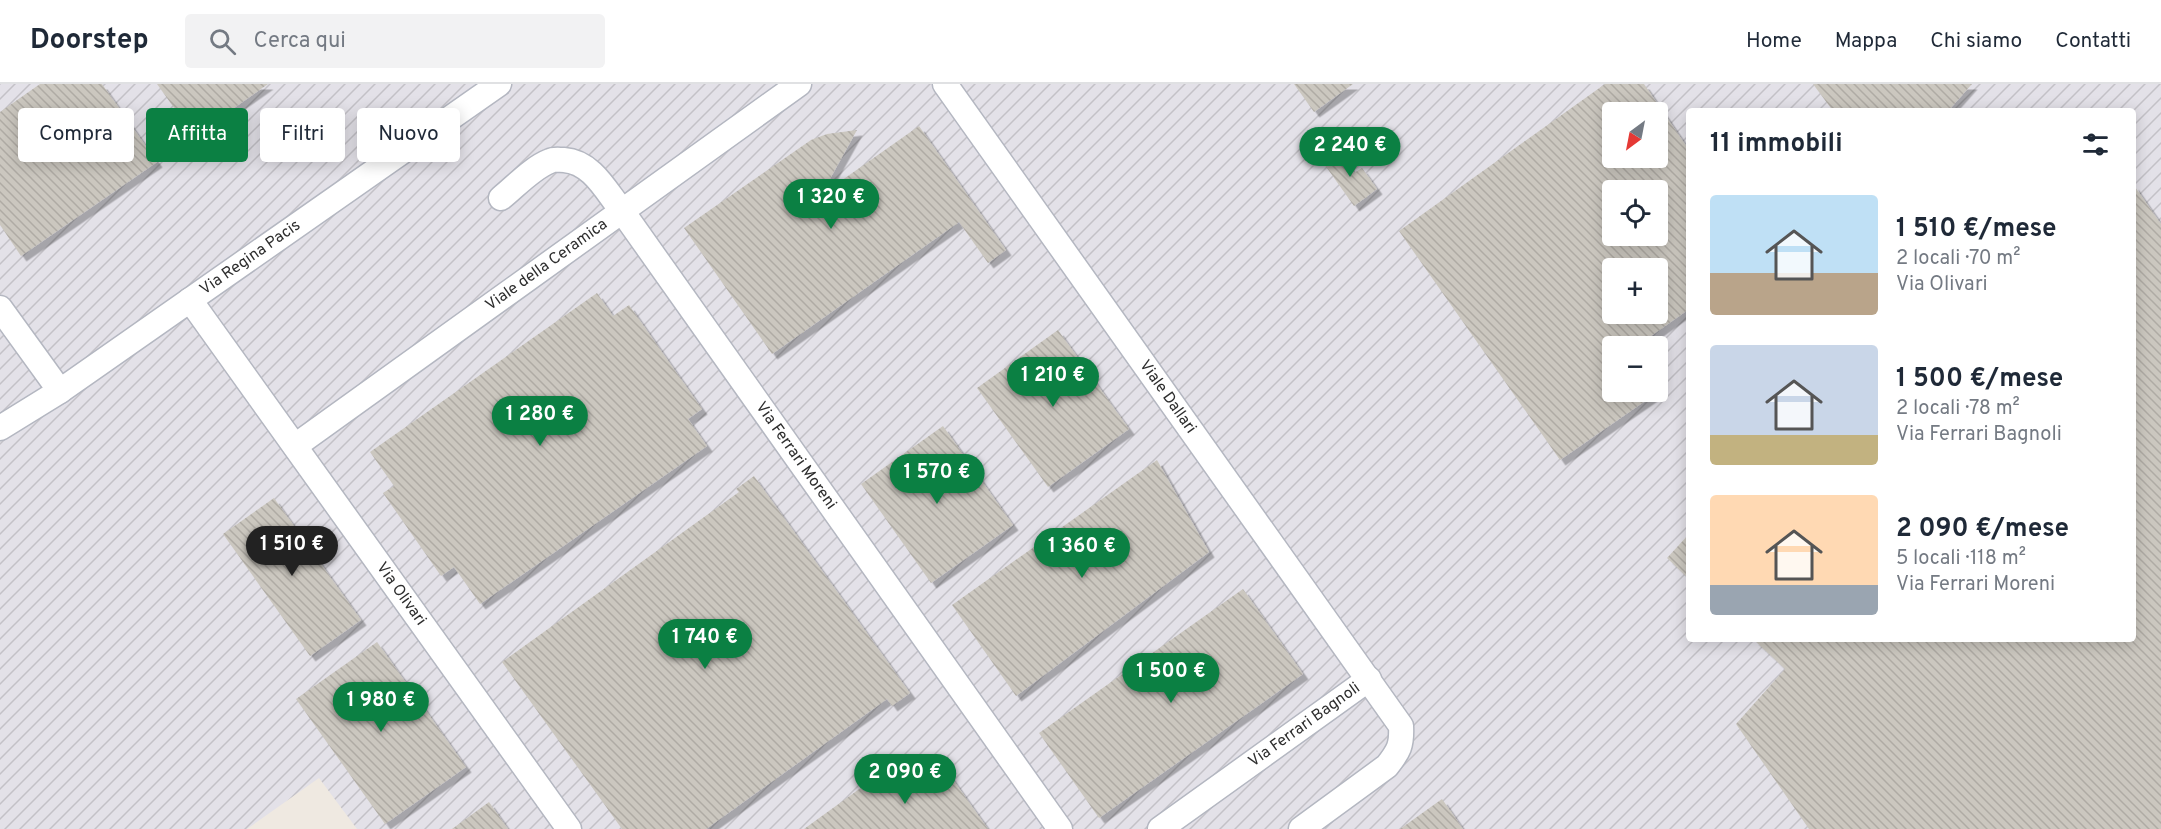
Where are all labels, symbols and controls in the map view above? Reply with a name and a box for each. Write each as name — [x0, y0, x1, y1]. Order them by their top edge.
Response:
search box — [185, 14, 605, 68]
text: Doorstep — [30, 23, 149, 59]
icon: search — [206, 25, 239, 58]
text: Cerca qui — [254, 28, 346, 55]
text: Home — [1746, 28, 1802, 55]
text: Mappa — [1835, 28, 1897, 55]
text: Chi siamo — [1930, 28, 2022, 55]
text: Contatti — [2055, 28, 2131, 55]
north arrow — [1602, 102, 1668, 168]
map controls — [1602, 102, 1668, 402]
chip: Compra — [18, 108, 134, 162]
chip: Affitta — [146, 108, 248, 162]
chip: Filtri — [260, 108, 345, 162]
chip: Nuovo — [357, 108, 460, 162]
pin: 2 240 € — [1295, 127, 1405, 178]
text: 11 immobili — [1710, 128, 1843, 161]
icon: filters — [2079, 128, 2112, 161]
text: 2 240 € — [1313, 133, 1387, 159]
pin: 1 320 € — [776, 179, 886, 230]
button: locate — [1602, 180, 1668, 246]
text: 1 320 € — [797, 185, 865, 211]
text: 1 510 €/mese — [1896, 213, 2057, 246]
street label: Viale della Ceramica — [482, 215, 612, 316]
street label: Via Regina Pacis — [196, 216, 305, 300]
icon: home — [1758, 219, 1830, 291]
text: 2 locali · 70 m² — [1896, 246, 2020, 272]
button: + — [1602, 258, 1668, 324]
text: Via Olivari — [1896, 272, 1988, 298]
button: − — [1602, 336, 1668, 402]
street label: Viale Dallari — [1134, 356, 1200, 438]
pin: 1 210 € — [998, 357, 1108, 408]
text: 1 210 € — [1021, 363, 1085, 389]
text: 1 500 €/mese — [1896, 363, 2063, 396]
icon: home — [1758, 369, 1830, 441]
pin: 1 280 € — [485, 396, 595, 447]
text: 2 locali · 78 m² — [1896, 396, 2020, 422]
street label: Via Ferrari Moreni — [751, 398, 841, 514]
text: 1 280 € — [506, 402, 574, 428]
text: Via Ferrari Bagnoli — [1896, 422, 2062, 448]
pin: 1 570 € — [882, 454, 992, 505]
text: 1 570 € — [904, 460, 970, 486]
text: 2 090 €/mese — [1896, 513, 2069, 546]
icon: home — [1758, 519, 1830, 591]
pin: 1 510 € — [237, 526, 347, 577]
pin: 1 360 € — [1027, 528, 1137, 579]
text: 1 510 € — [260, 532, 324, 558]
text: 1 360 € — [1048, 534, 1116, 560]
text: 5 locali · 118 m² — [1896, 546, 2026, 572]
street label: Via Olivari — [371, 559, 430, 630]
text: Via Ferrari Moreni — [1896, 572, 2055, 598]
pin: 1 740 € — [650, 619, 760, 670]
text: 1 740 € — [672, 625, 738, 651]
pin: 1 500 € — [1116, 653, 1226, 704]
text: 1 500 € — [1136, 659, 1206, 685]
street label: Via Ferrari Bagnoli — [1245, 678, 1364, 772]
pin: 1 980 € — [326, 682, 436, 733]
text: 1 980 € — [347, 688, 415, 714]
pin: 2 090 € — [850, 754, 960, 805]
text: 2 090 € — [868, 760, 942, 786]

